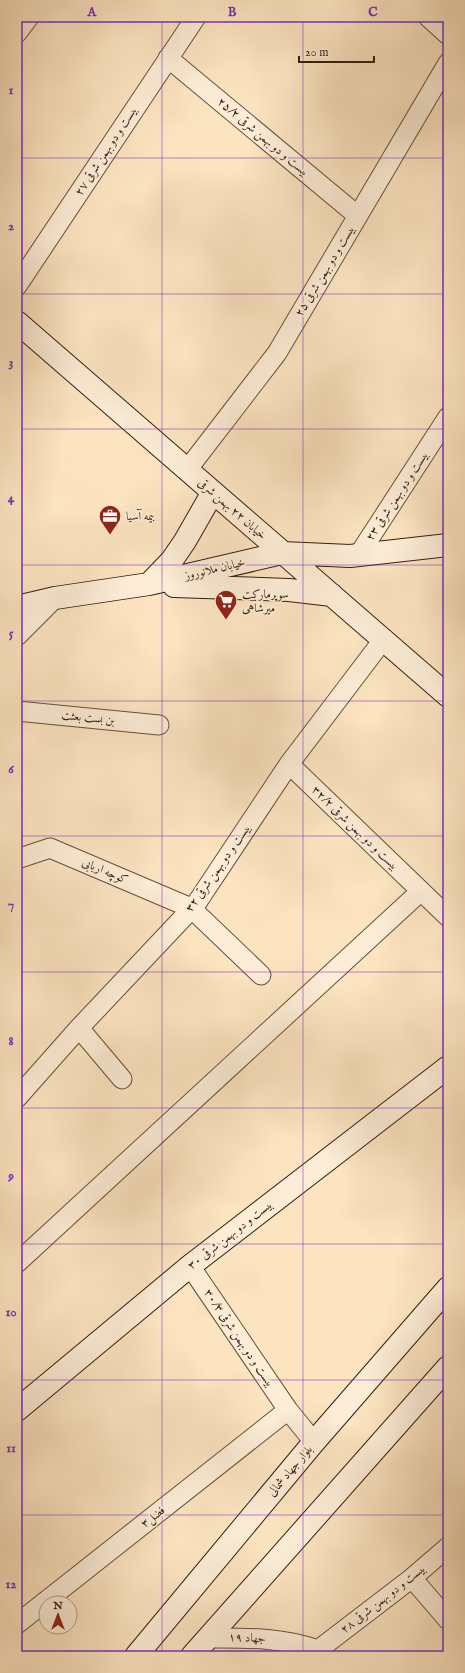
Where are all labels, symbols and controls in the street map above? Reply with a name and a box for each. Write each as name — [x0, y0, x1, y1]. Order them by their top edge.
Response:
text: A — [87, 4, 98, 21]
text: B — [228, 4, 237, 21]
text: C — [368, 4, 378, 21]
scale bar — [299, 38, 374, 64]
text: 20 m — [305, 45, 328, 60]
text: 1 — [9, 82, 14, 99]
street label: بیست و دو بهمن شرقی ۲۵/۲ — [213, 94, 312, 181]
street label: بیست و دو بهمن شرقی ۲۷ — [71, 103, 142, 199]
text: 2 — [8, 218, 14, 235]
street label: بیست و دو بهمن شرقی ۲۵ — [292, 222, 359, 320]
text: 3 — [9, 354, 14, 371]
street label: بیست و دو بهمن شرقی ۲۳ — [362, 448, 433, 544]
street label: خیابان ۲۲ بهمن شرقی — [194, 475, 269, 544]
text: 4 — [8, 490, 15, 507]
office icon: بیمه آسیا — [97, 503, 123, 536]
place label: بیمه آسیا — [126, 508, 155, 524]
street label: خیابان ملانوروز — [182, 555, 247, 583]
place label: سوپرمارکت میرشاهی — [242, 587, 289, 616]
supermarket icon: سوپرمارکت میرشاهی — [213, 588, 239, 621]
text: 5 — [9, 625, 14, 642]
street label: بن بست بعثت — [61, 708, 116, 728]
text: 6 — [8, 761, 14, 778]
street label: بیست و دو بهمن شرقی ۳۲/۲ — [308, 783, 402, 874]
street label: بیست و دو بهمن شرقی ۳۲ — [182, 821, 255, 915]
street label: کوچه اربابی — [79, 855, 130, 888]
text: 7 — [8, 897, 14, 914]
text: 8 — [8, 1033, 14, 1050]
text: 9 — [7, 1168, 14, 1185]
street label: بیست و دو بهمن شرقی ۳۰ — [184, 1197, 276, 1274]
street label: بیست و دو بهمن شرقی ۳۰/۳ — [200, 1286, 277, 1391]
text: 10 — [5, 1304, 17, 1321]
text: 11 — [6, 1440, 16, 1457]
street label: بلوار جهاد شمالی — [264, 1442, 316, 1500]
street label: فضل۳ — [138, 1503, 169, 1532]
street label: بیست و دو بهمن شرقی ۲۸ — [337, 1561, 429, 1638]
text: 12 — [6, 1576, 16, 1593]
north arrow — [38, 1595, 78, 1635]
text: N — [52, 1599, 63, 1613]
street label: جهاد ۱۹ — [228, 1630, 266, 1646]

